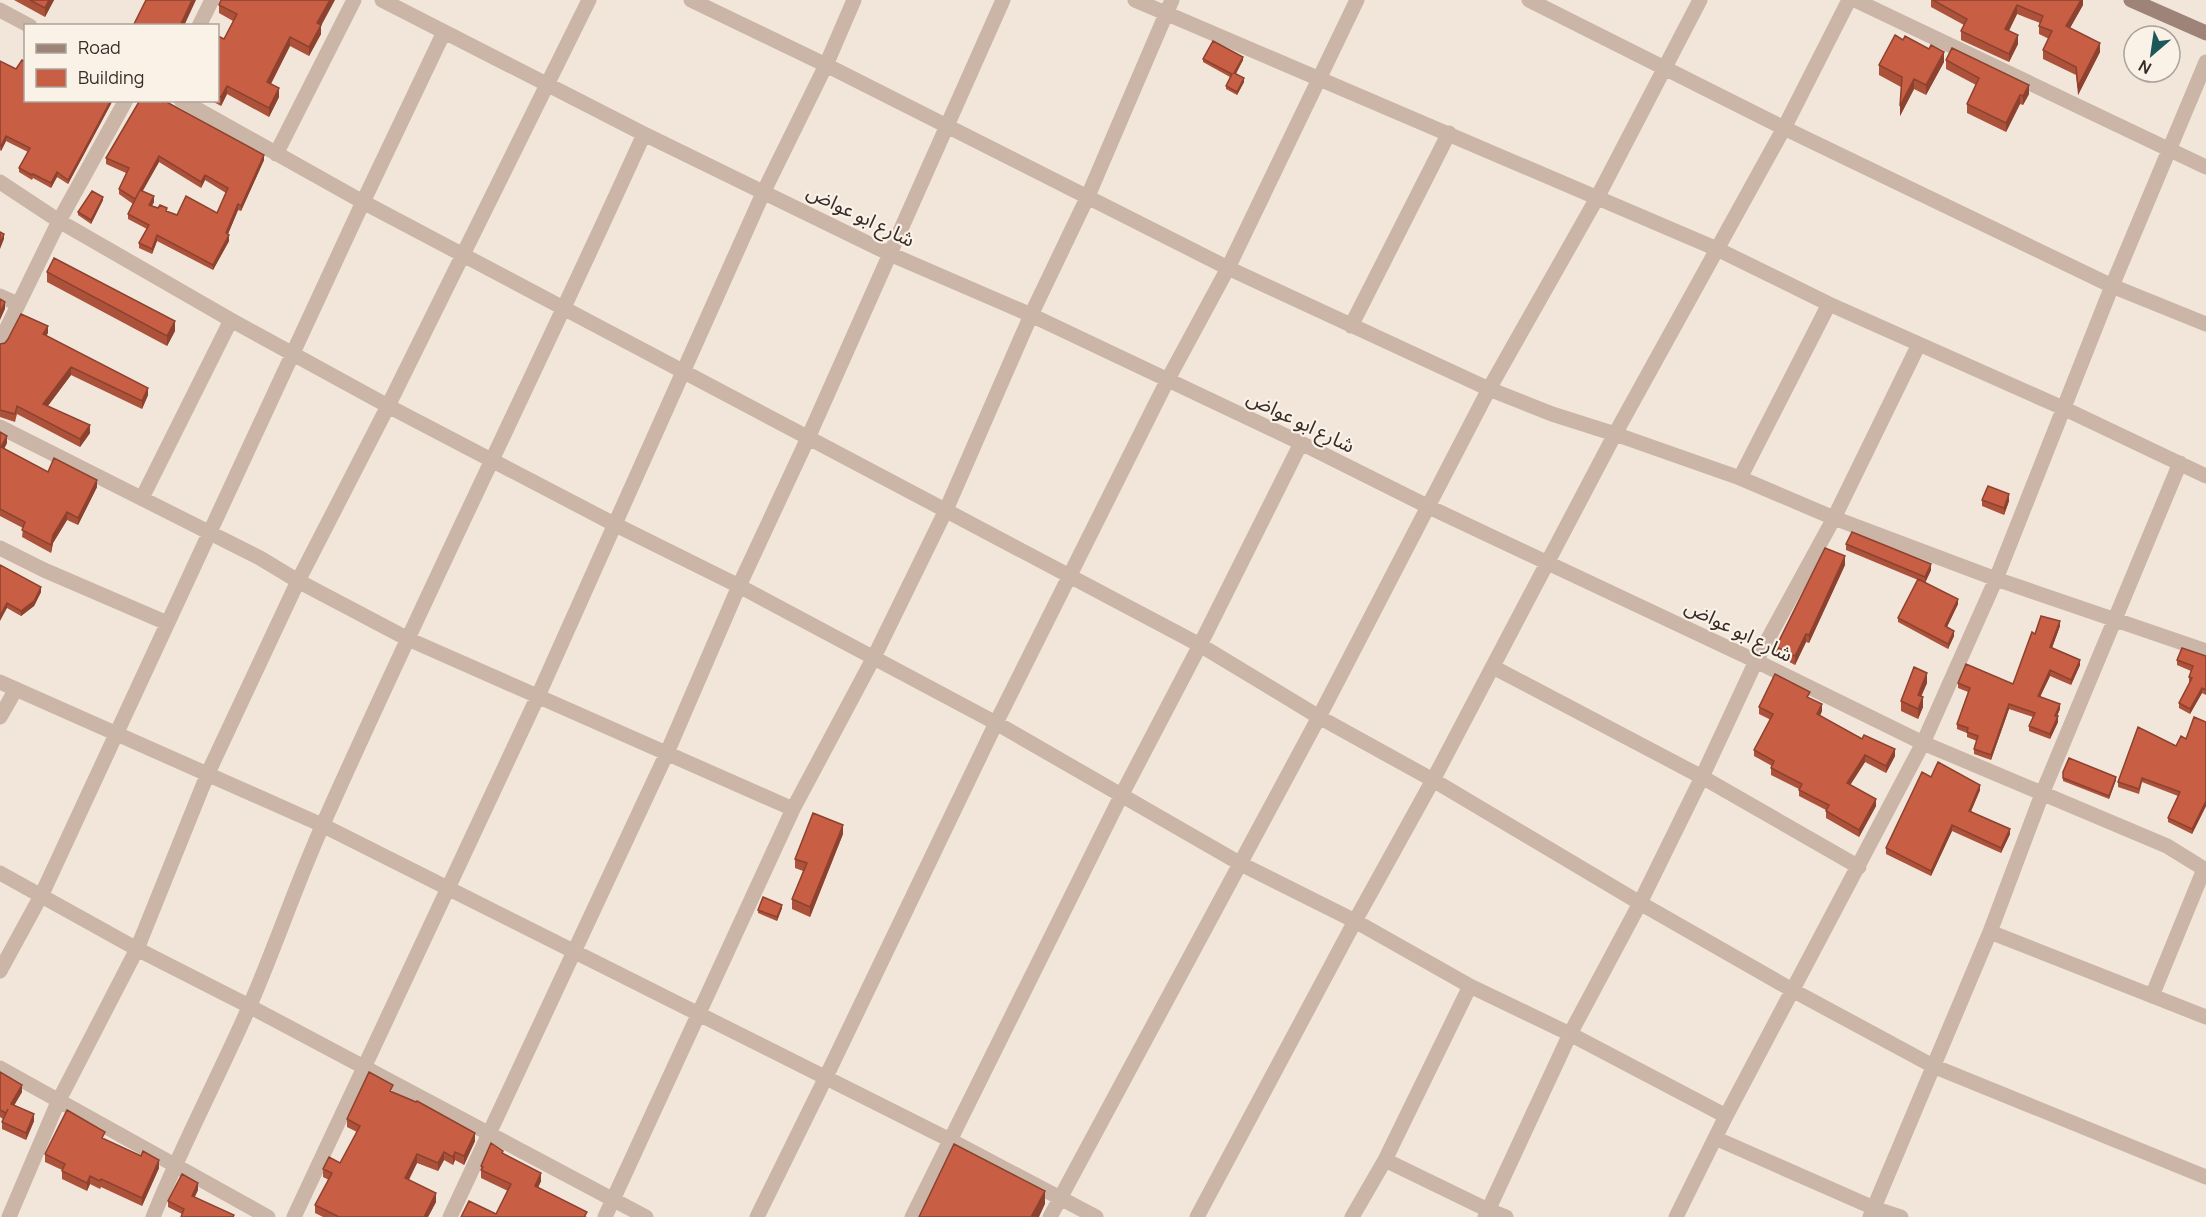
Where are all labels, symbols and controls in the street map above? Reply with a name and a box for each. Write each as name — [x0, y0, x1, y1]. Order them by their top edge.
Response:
legend — [24, 24, 219, 102]
north arrow — [2122, 24, 2182, 84]
text: Road — [78, 35, 121, 59]
text: N — [2134, 55, 2155, 80]
text: Building — [78, 65, 144, 89]
street label: شارع ابو عواض — [802, 177, 919, 255]
street label: شارع ابو عواض — [1242, 383, 1359, 461]
street label: شارع ابو عواض — [1680, 592, 1797, 670]

